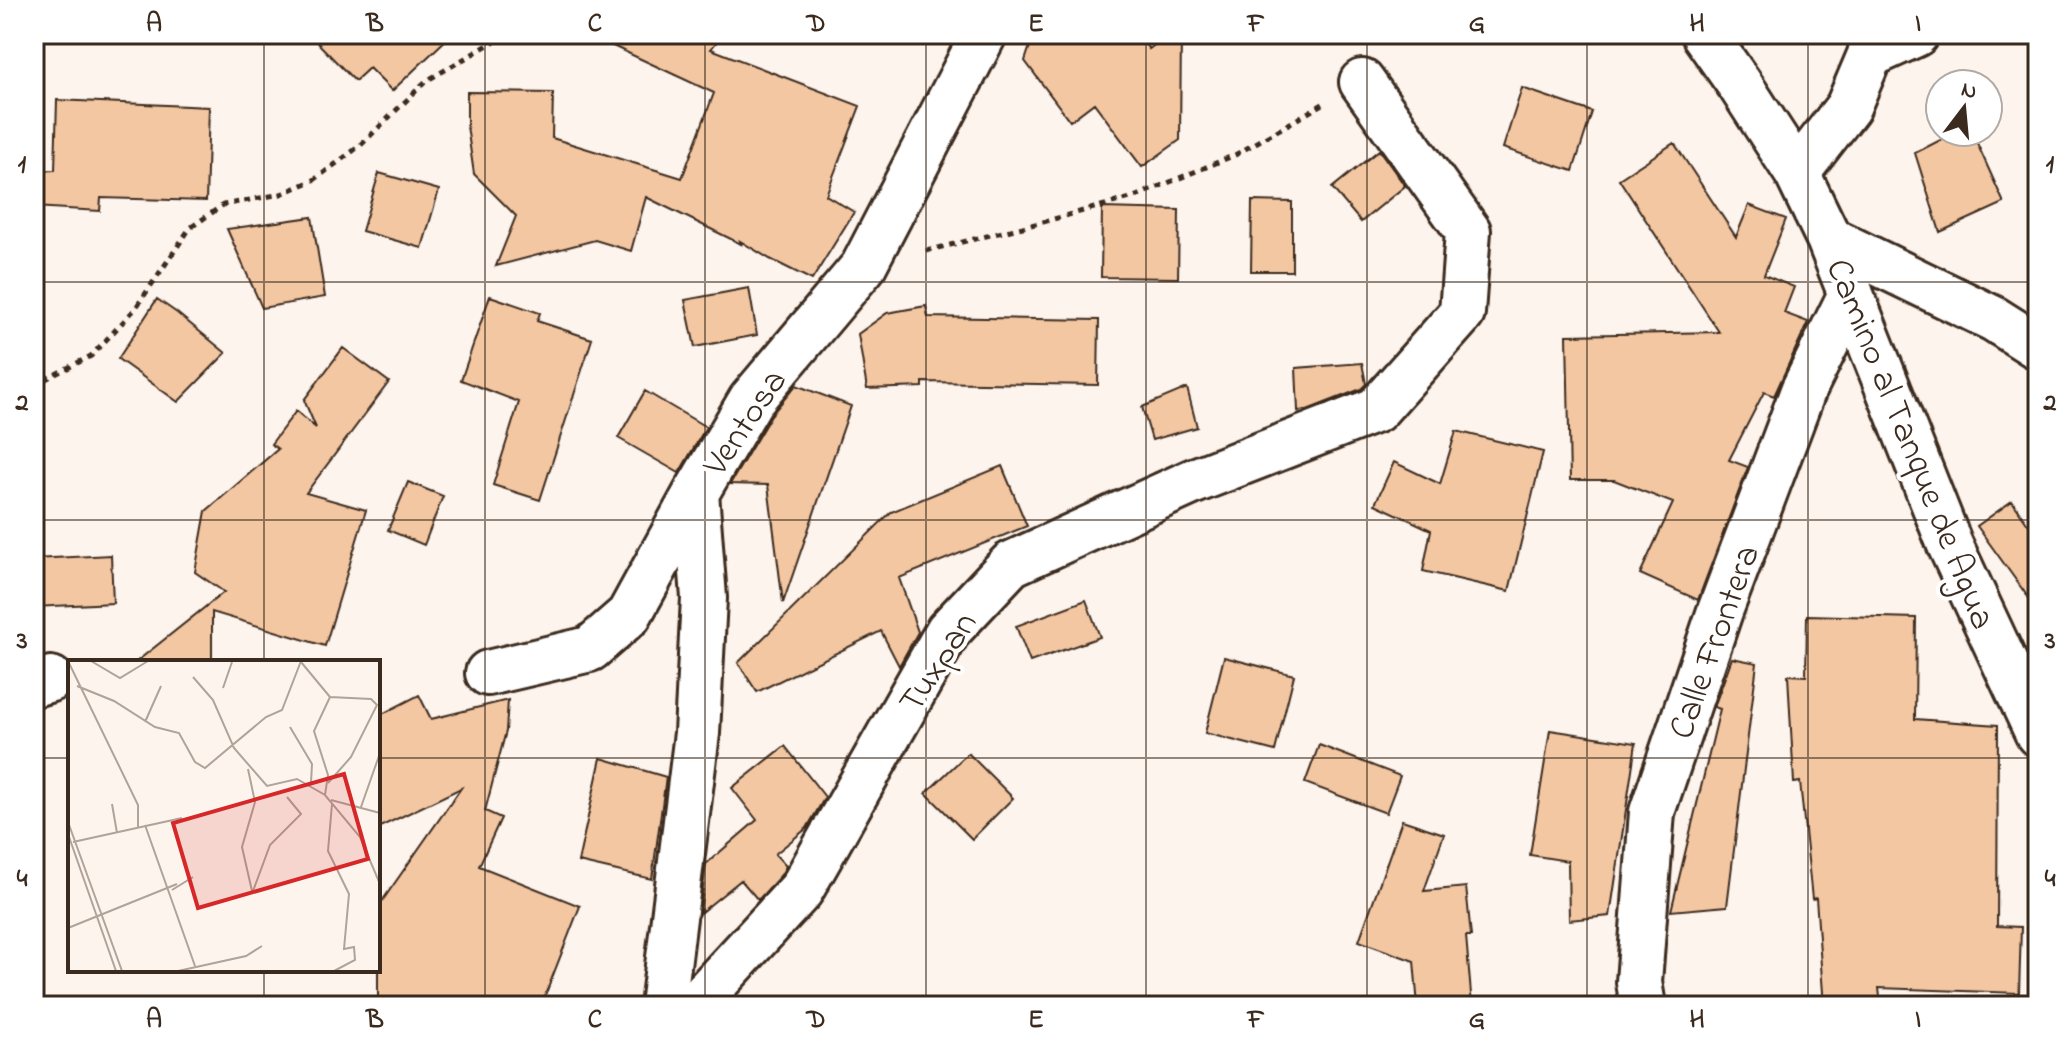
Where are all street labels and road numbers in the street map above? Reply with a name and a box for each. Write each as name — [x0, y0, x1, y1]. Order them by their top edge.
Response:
street label: Camino al Tanque de Agua — [1810, 251, 2008, 638]
street label: Ventosa — [691, 359, 802, 489]
street label: Calle Frontera — [1657, 538, 1776, 747]
street label: Tuxpan — [887, 602, 992, 725]

